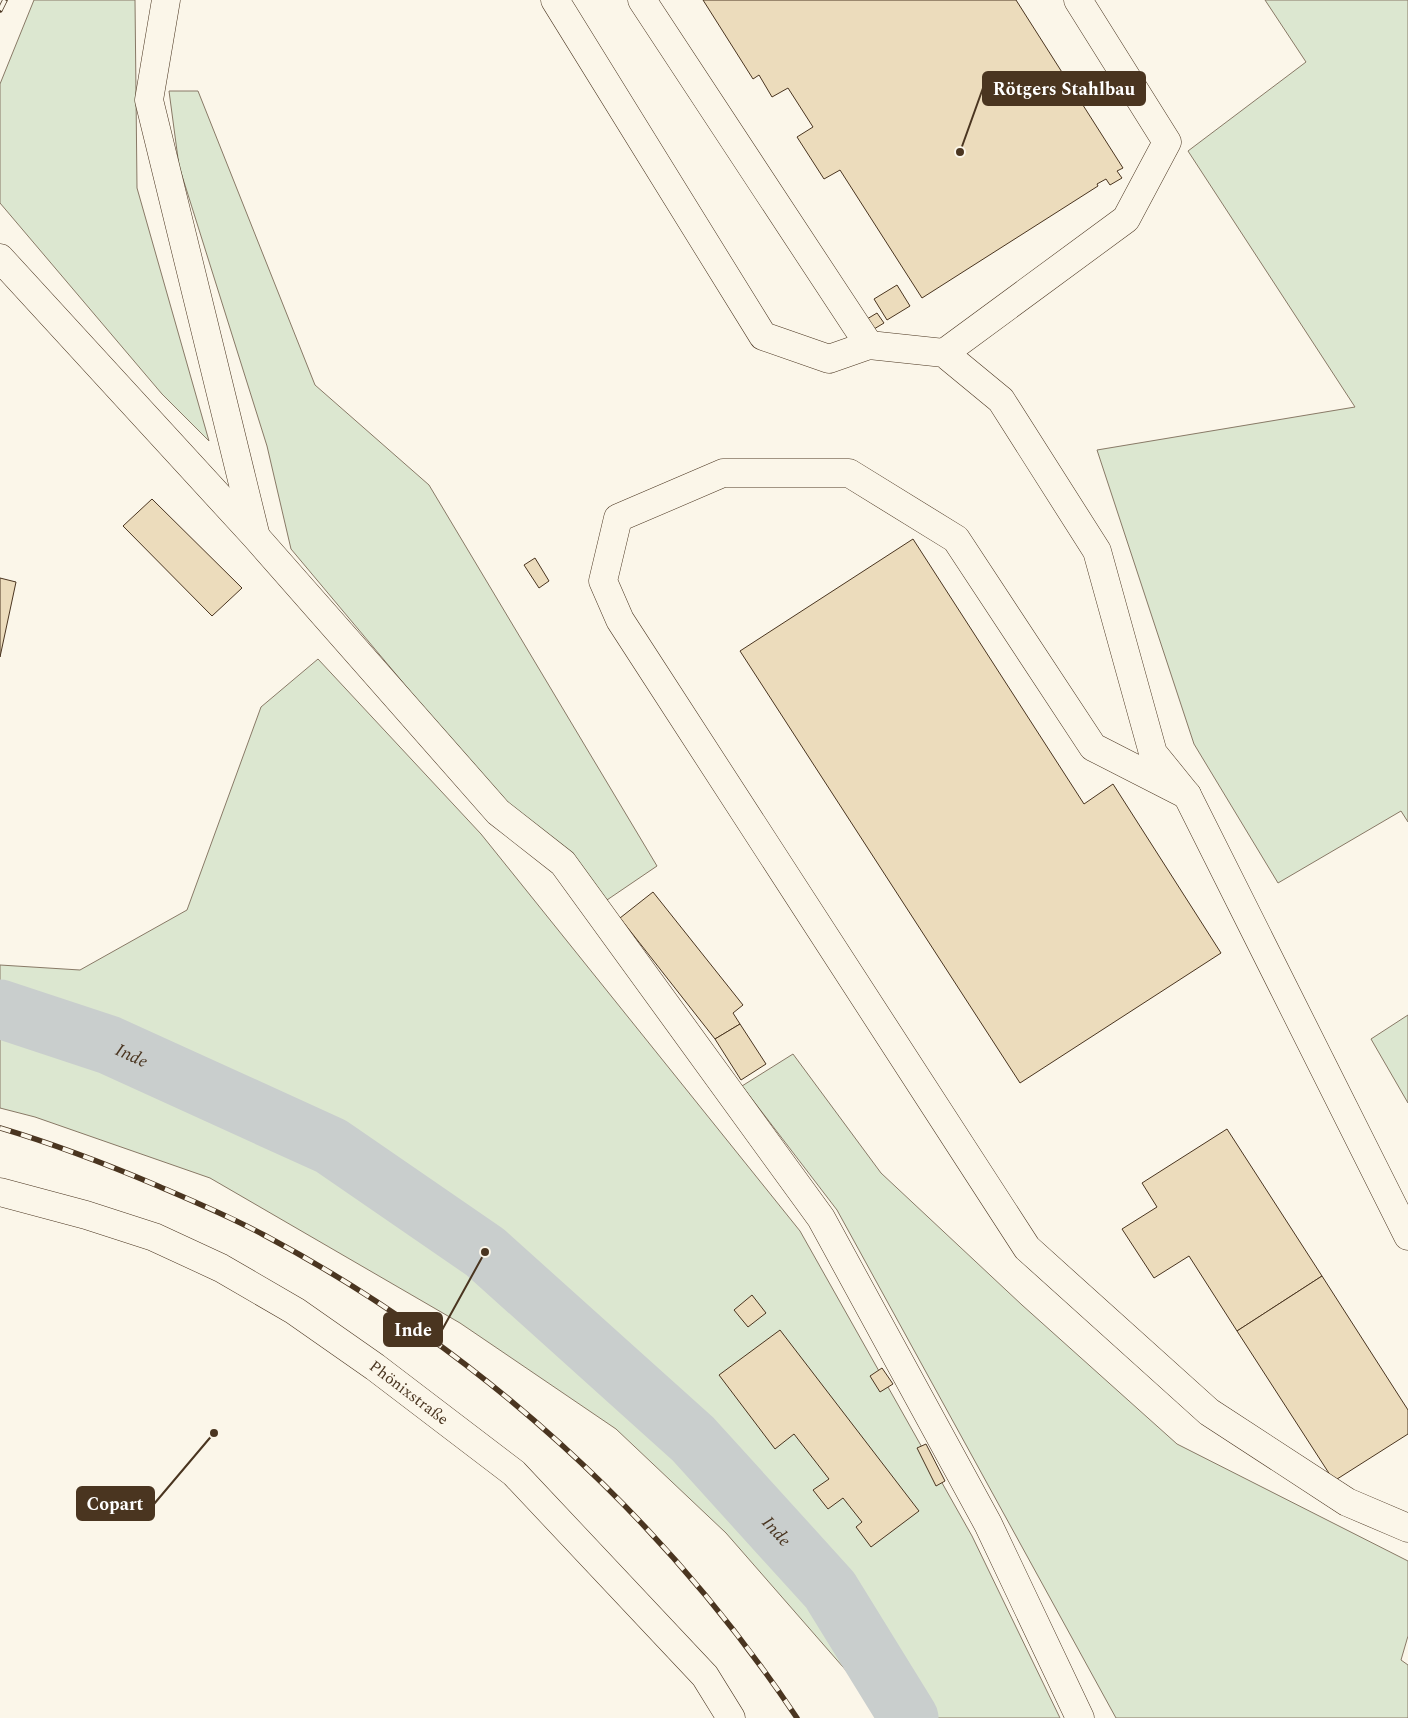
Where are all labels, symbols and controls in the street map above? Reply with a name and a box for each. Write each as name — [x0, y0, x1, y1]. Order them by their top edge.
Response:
callout: Rötgers Stahlbau — [983, 72, 1145, 105]
text: Rötgers Stahlbau — [993, 76, 1136, 103]
water label: Inde — [111, 1036, 153, 1075]
callout: Inde — [384, 1313, 442, 1346]
text: Inde — [394, 1317, 432, 1344]
street label: Phönixstraße — [364, 1355, 454, 1431]
callout: Copart — [77, 1487, 154, 1520]
text: Copart — [86, 1491, 144, 1518]
water label: Inde — [756, 1510, 798, 1553]

